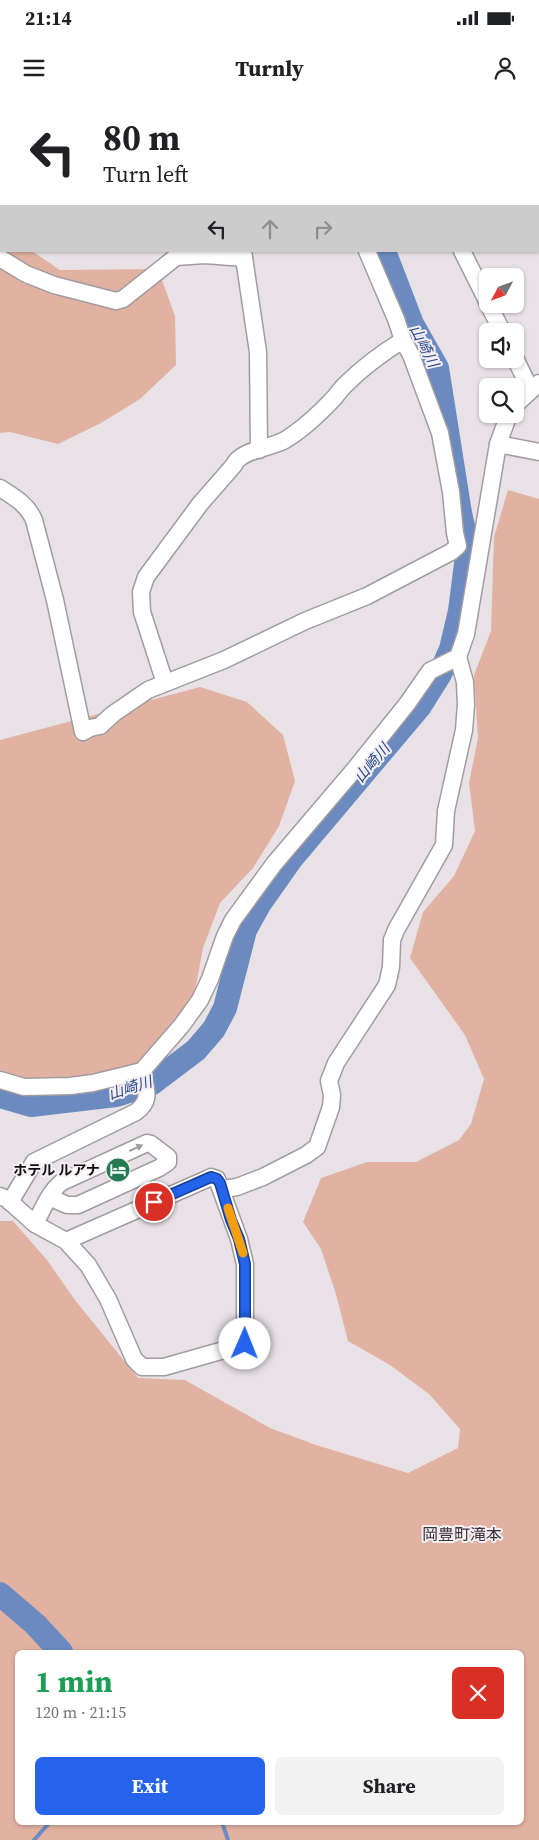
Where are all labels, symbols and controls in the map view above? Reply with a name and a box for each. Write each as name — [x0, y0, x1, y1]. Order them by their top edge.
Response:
text: 21:14 — [25, 5, 72, 31]
text: Turnly — [235, 53, 304, 83]
icon: menu — [20, 54, 48, 82]
icon: person — [491, 54, 519, 82]
text: 80 m — [103, 114, 180, 162]
icon: left — [20, 120, 85, 185]
text: Turn left — [103, 159, 188, 189]
icon: left — [203, 215, 231, 243]
icon: ahead — [256, 215, 284, 243]
icon: right — [309, 215, 337, 243]
north arrow — [479, 268, 524, 312]
map controls — [479, 268, 524, 423]
water label: 山崎川 — [405, 321, 445, 372]
button: sound — [479, 323, 524, 368]
button: search — [479, 378, 524, 423]
water label: 山崎川 — [349, 737, 395, 787]
water label: 山崎川 — [105, 1070, 156, 1104]
one-way arrow — [129, 1144, 143, 1152]
hotel icon: ホテル ルアナ — [105, 1157, 131, 1183]
place label: ホテル ルアナ — [13, 1160, 100, 1180]
pin — [133, 1181, 175, 1223]
icon: arrive — [140, 1188, 168, 1216]
position arrow — [218, 1317, 270, 1369]
district label: 岡豊町滝本 — [422, 1523, 502, 1545]
text: 1 min — [35, 1661, 113, 1702]
button: close — [452, 1667, 504, 1719]
text: 120 m · 21:15 — [35, 1701, 126, 1723]
button: Exit — [35, 1757, 265, 1815]
button: Share — [275, 1757, 504, 1815]

